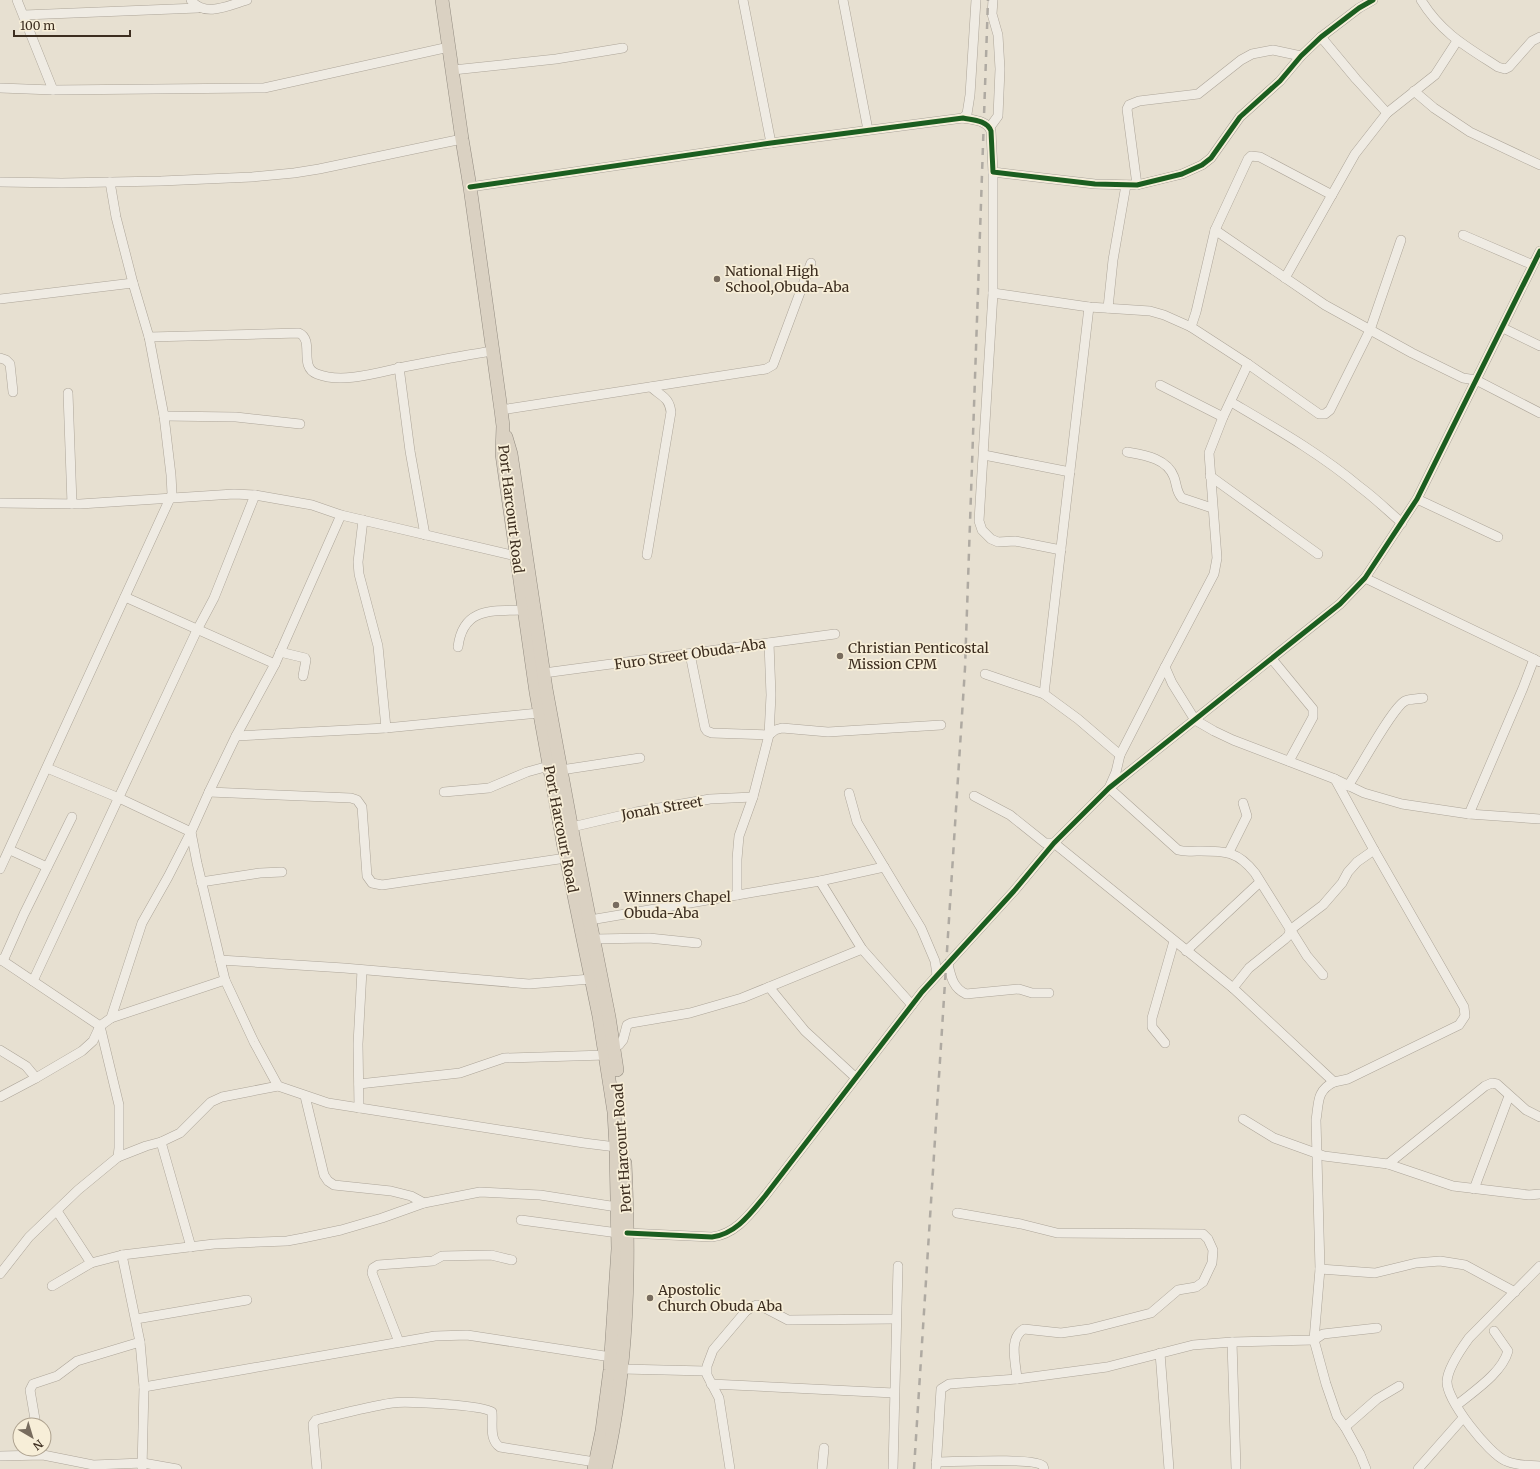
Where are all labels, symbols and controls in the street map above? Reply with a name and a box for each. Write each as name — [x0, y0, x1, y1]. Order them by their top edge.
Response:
scale bar — [14, 12, 130, 38]
text: 100 m — [20, 18, 55, 33]
place label: National High School,Obuda-Aba — [725, 262, 850, 296]
marker: National High School,Obuda-Aba — [712, 274, 722, 284]
street label: Port Harcourt Road — [494, 444, 528, 575]
street label: Furo Street Obuda-Aba — [613, 634, 767, 674]
place label: Christian Penticostal Mission CPM — [848, 639, 990, 673]
marker: Christian Penticostal Mission CPM — [835, 651, 845, 661]
street label: Port Harcourt Road — [540, 764, 582, 895]
street label: Jonah Street — [619, 792, 705, 824]
place label: Winners Chapel Obuda-Aba — [623, 888, 732, 922]
marker: Winners Chapel Obuda-Aba — [611, 900, 621, 910]
street label: Port Harcourt Road — [608, 1082, 635, 1213]
place label: Apostolic Church Obuda Aba — [657, 1281, 783, 1315]
marker: Apostolic Church Obuda Aba — [645, 1293, 655, 1303]
north arrow — [12, 1417, 52, 1457]
text: N — [30, 1437, 46, 1453]

